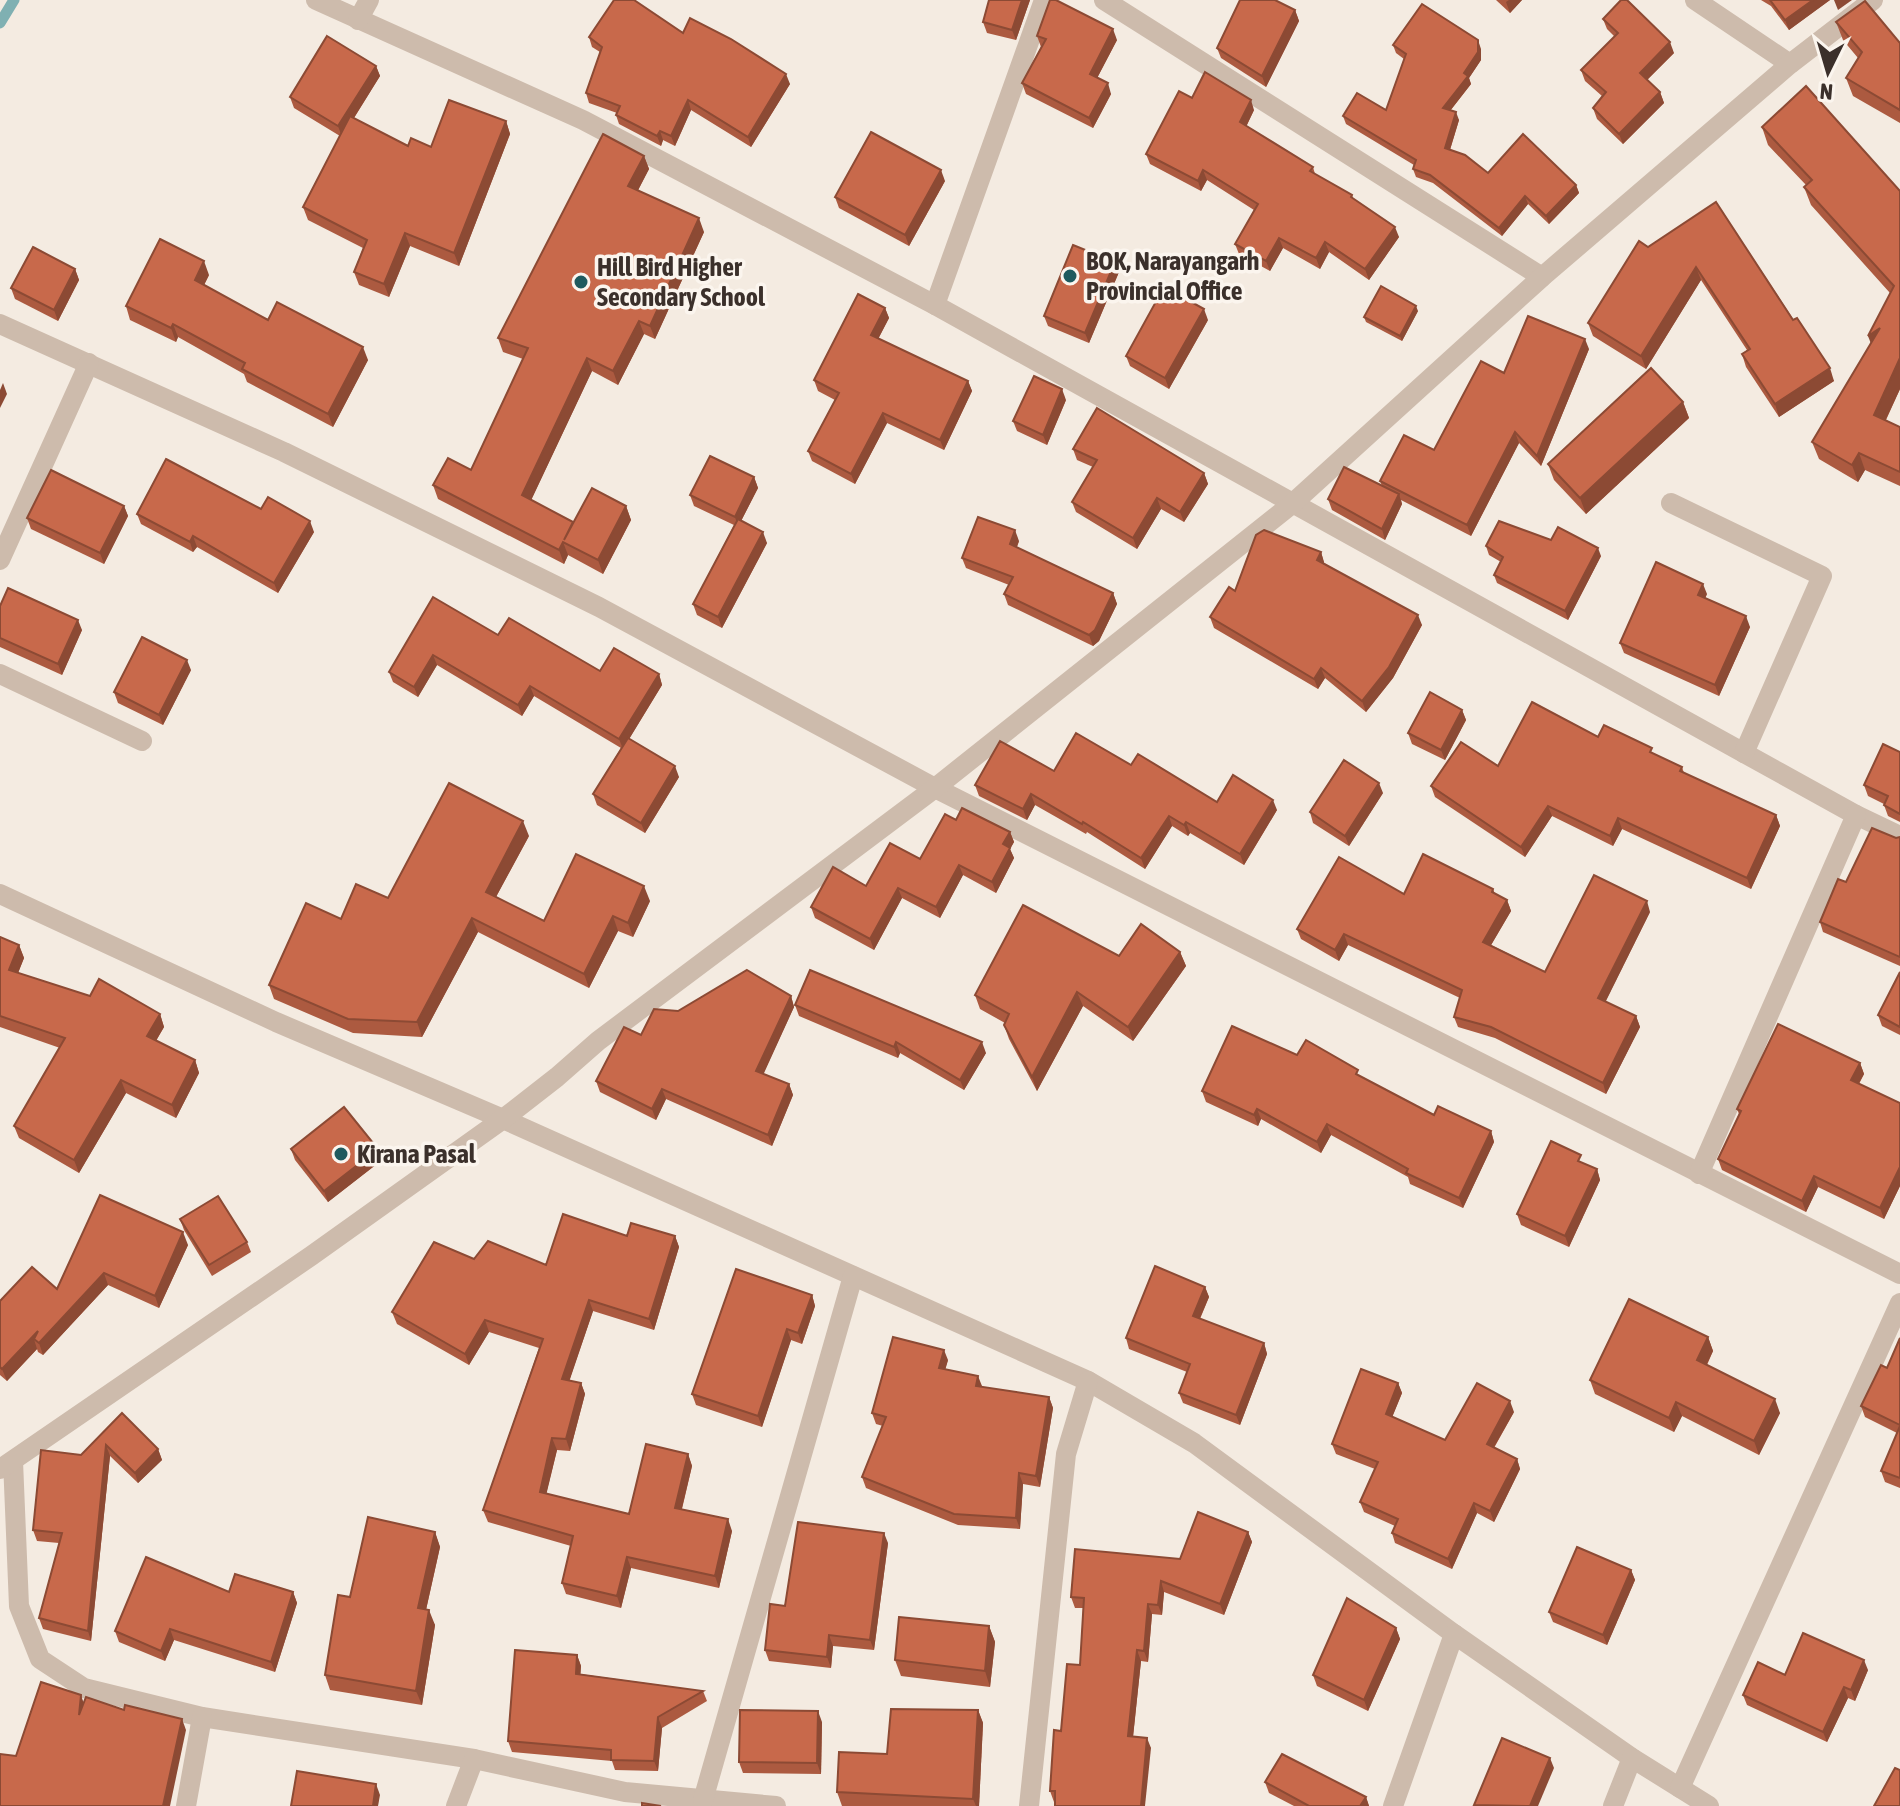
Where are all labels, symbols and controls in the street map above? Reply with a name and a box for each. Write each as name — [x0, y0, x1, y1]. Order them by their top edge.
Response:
north arrow — [1788, 32, 1868, 112]
text: N — [1819, 78, 1834, 105]
place label: BOK, Narayangarh Provincial Office — [1086, 246, 1259, 306]
place label: Hill Bird Higher Secondary School — [597, 252, 766, 312]
marker: BOK, Narayangarh Provincial Office — [1061, 267, 1079, 285]
marker: Hill Bird Higher Secondary School — [572, 273, 590, 291]
place label: Kirana Pasal — [357, 1139, 477, 1169]
marker: Kirana Pasal — [332, 1145, 350, 1163]

